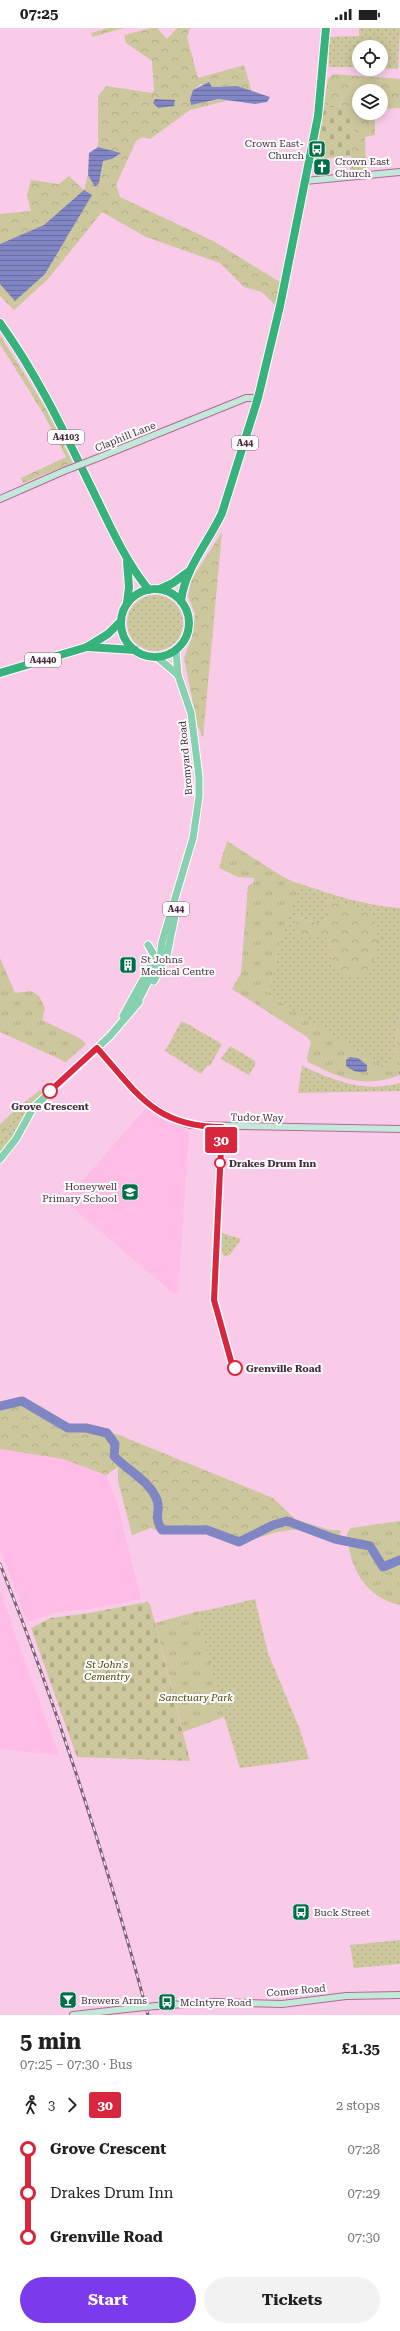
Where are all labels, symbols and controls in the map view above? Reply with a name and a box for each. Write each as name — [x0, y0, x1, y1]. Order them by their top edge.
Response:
text: 07:25 — [20, 5, 58, 23]
map controls — [352, 40, 388, 120]
button: locate — [352, 40, 388, 76]
button: layers — [352, 84, 388, 120]
place label: Crown East- Church — [245, 138, 305, 161]
bus stop icon: Crown East- Church — [307, 139, 327, 159]
place label: Crown East Church — [335, 156, 390, 179]
church icon: Crown East Church — [312, 157, 332, 177]
street label: Claphill Lane — [93, 419, 157, 454]
road number: A4103 — [48, 430, 84, 444]
road number: A44 — [232, 436, 258, 450]
road number: A4440 — [25, 653, 61, 667]
street label: Bromyard Road — [177, 720, 194, 796]
road number: A44 — [163, 902, 189, 916]
place label: St Johns Medical Centre — [141, 954, 215, 977]
building icon: St Johns Medical Centre — [118, 955, 138, 975]
marker: Grove Crescent — [42, 1083, 58, 1099]
place label: Grove Crescent — [11, 1101, 89, 1112]
street label: Tudor Way — [230, 1112, 284, 1123]
line badge: 30 — [203, 1127, 239, 1153]
text: 30 — [213, 1132, 229, 1148]
marker: Drakes Drum Inn — [214, 1157, 226, 1169]
place label: Drakes Drum Inn — [229, 1158, 316, 1169]
place label: Honeywell Primary School — [42, 1181, 117, 1204]
school or university icon: Honeywell Primary School — [120, 1182, 140, 1202]
marker: Grenville Road — [227, 1360, 243, 1376]
place label: Grenville Road — [246, 1363, 321, 1374]
park label: St John's Cementry — [84, 1659, 131, 1682]
park label: Sanctuary Park — [158, 1692, 233, 1703]
bus stop icon: Buck Street — [291, 1902, 311, 1922]
place label: Buck Street — [314, 1907, 370, 1918]
street label: Comer Road — [266, 1982, 327, 1999]
bar icon: Brewers Arms — [58, 1990, 78, 2010]
bus stop icon: McIntyre Road — [157, 1992, 177, 2012]
place label: Brewers Arms — [81, 1995, 147, 2006]
place label: McIntyre Road — [180, 1997, 252, 2008]
text: 5 min — [20, 2029, 81, 2054]
text: £1.35 — [342, 2040, 380, 2058]
text: 07:25 – 07:30 · Bus — [20, 2057, 132, 2072]
icon: walk — [20, 2094, 42, 2116]
icon: forward — [61, 2094, 83, 2116]
text: 30 — [97, 2097, 113, 2113]
text: 3 — [48, 2098, 55, 2113]
text: 2 stops — [336, 2098, 380, 2113]
text: Grove Crescent — [50, 2140, 166, 2158]
text: 07:28 — [348, 2142, 380, 2157]
text: Drakes Drum Inn — [50, 2184, 174, 2202]
text: 07:29 — [348, 2186, 380, 2201]
text: Grenville Road — [50, 2228, 163, 2246]
text: 07:30 — [348, 2230, 380, 2245]
button: Start — [20, 2277, 196, 2323]
button: Tickets — [204, 2277, 380, 2323]

